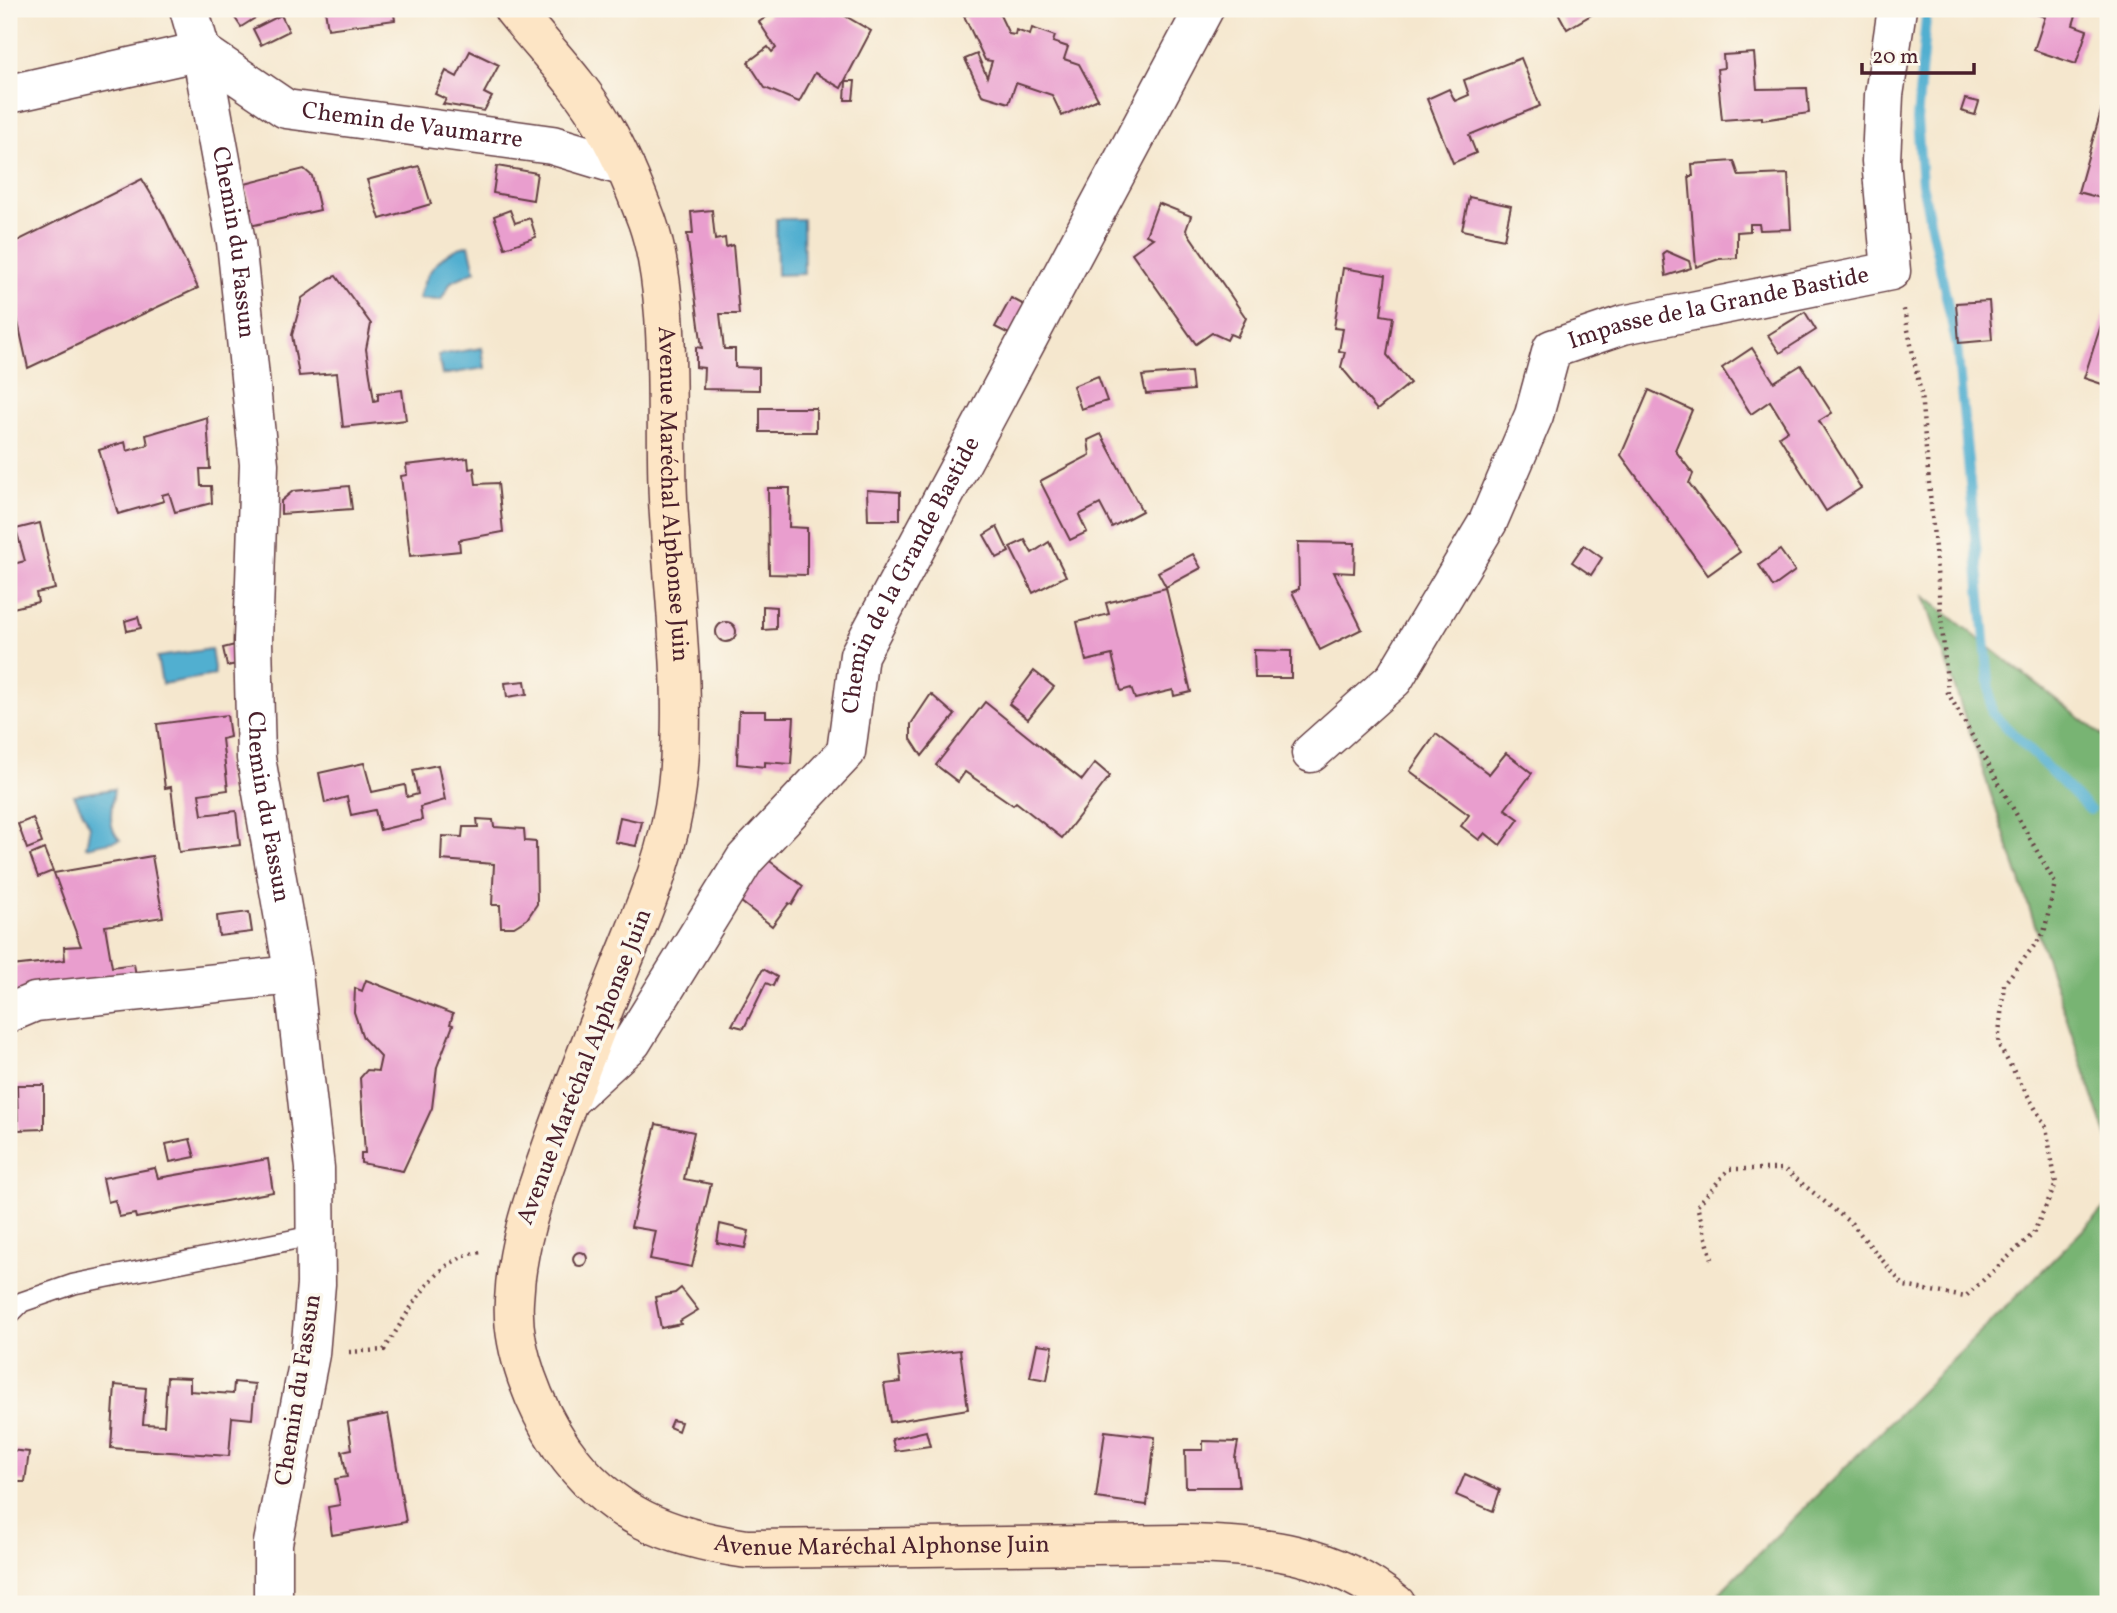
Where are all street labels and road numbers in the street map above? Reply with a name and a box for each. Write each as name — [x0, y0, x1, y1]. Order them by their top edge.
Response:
street label: Chemin de Vaumarre — [300, 94, 525, 158]
street label: Chemin du Fassun — [202, 144, 263, 340]
street label: Impasse de la Grande Bastide — [1564, 259, 1872, 359]
street label: Avenue Maréchal Alphonse Juin — [648, 325, 697, 663]
street label: Chemin de la Grande Bastide — [834, 431, 989, 716]
street label: Chemin du Fassun — [238, 711, 298, 905]
street label: Avenue Maréchal Alphonse Juin — [509, 904, 661, 1230]
street label: Chemin du Fassun — [267, 1292, 331, 1488]
street label: Avenue Maréchal Alphonse Juin — [711, 1527, 1050, 1566]

